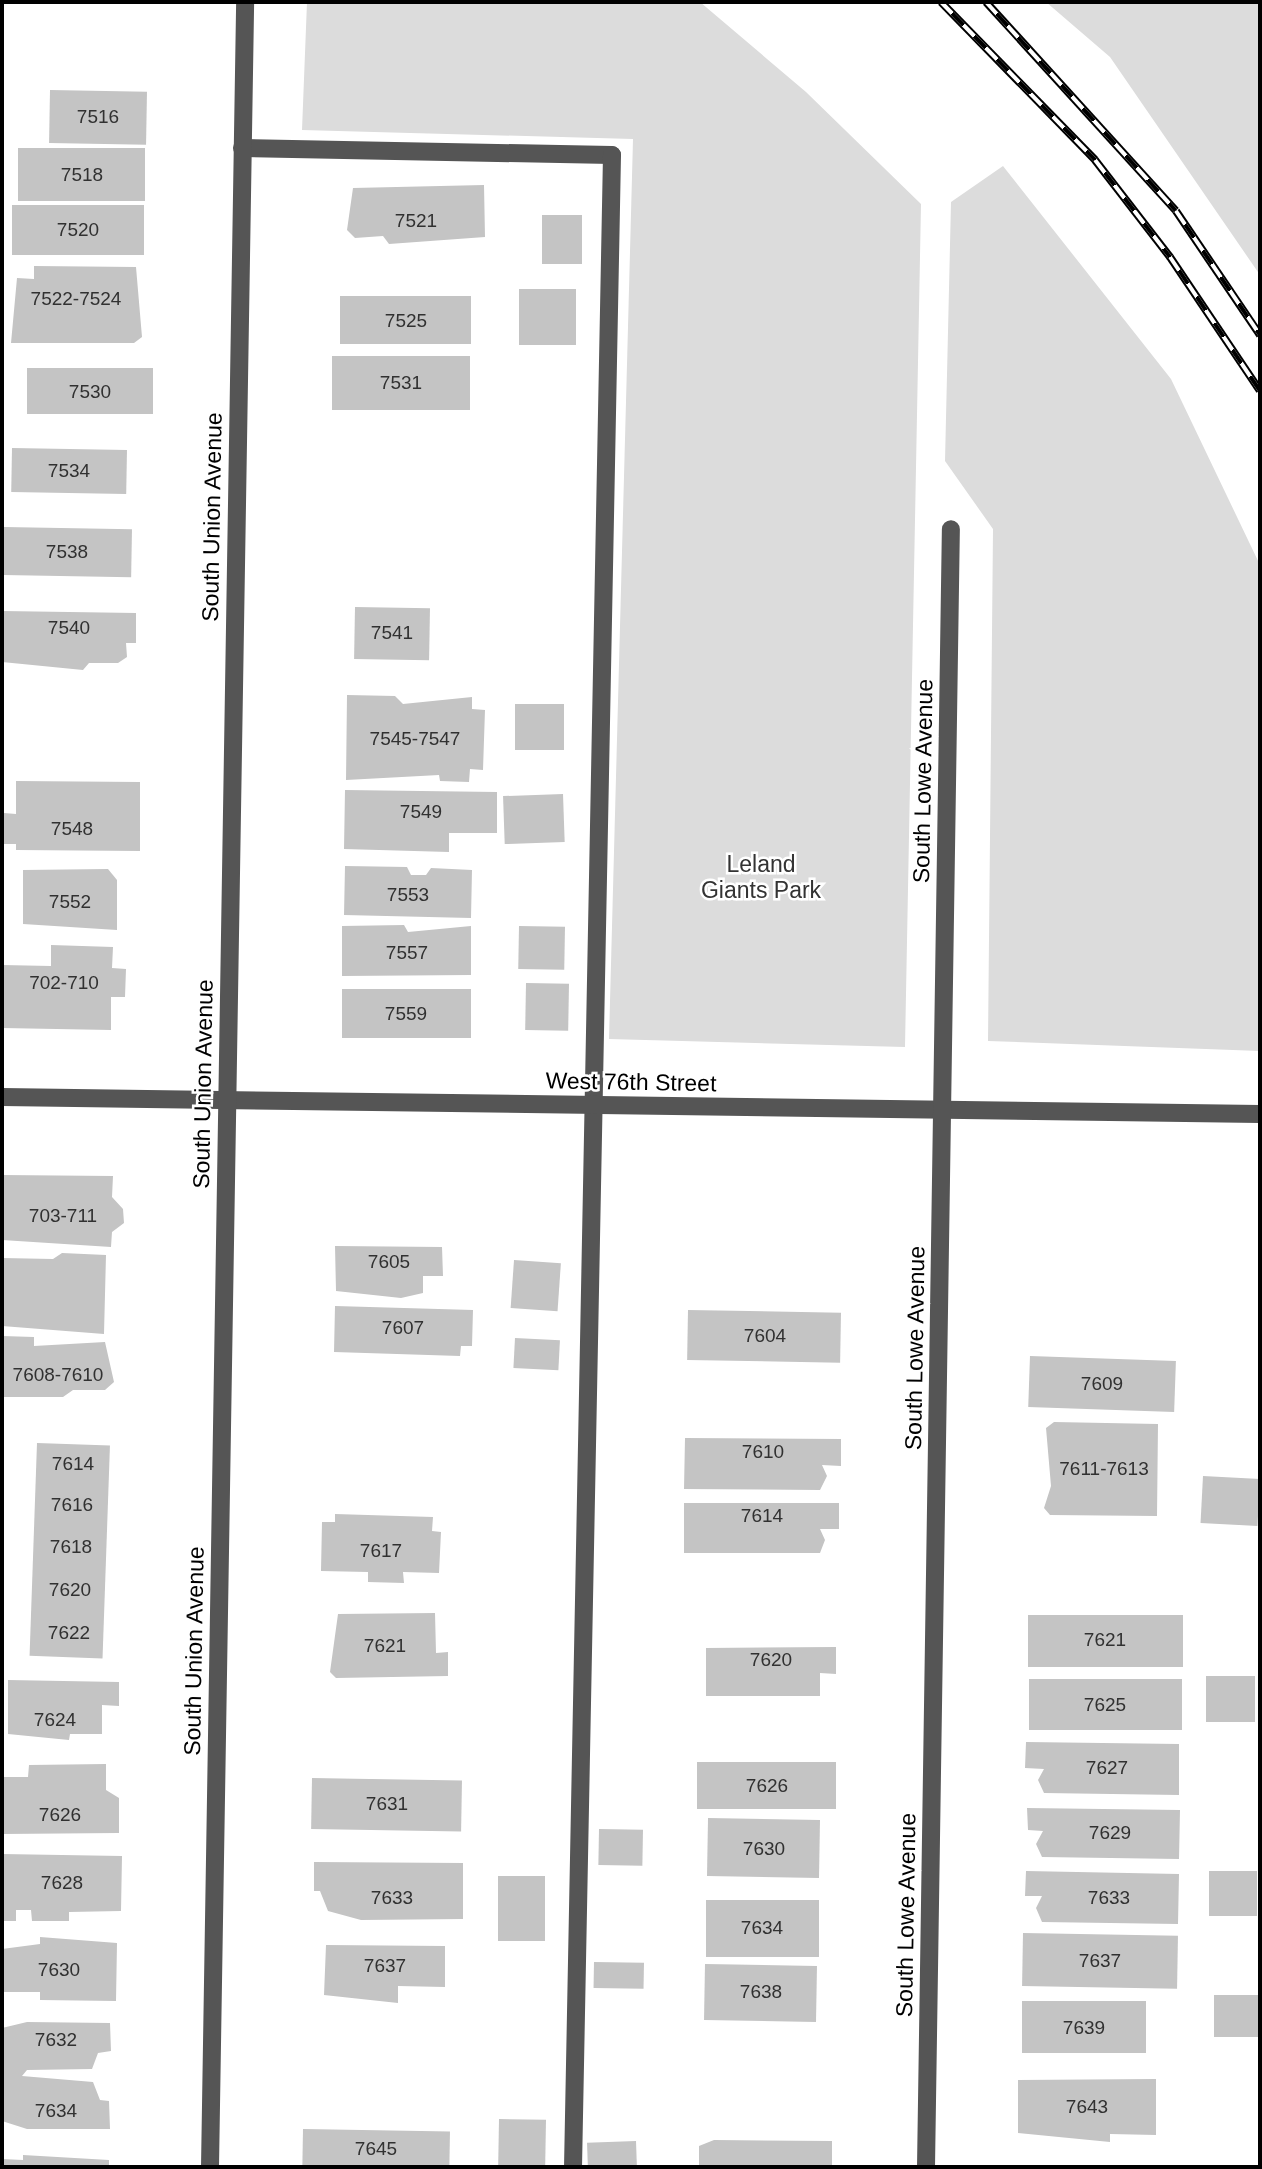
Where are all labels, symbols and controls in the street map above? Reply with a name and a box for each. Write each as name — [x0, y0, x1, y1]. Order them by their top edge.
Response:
house number: 7516 — [77, 106, 119, 128]
house number: 7518 — [61, 164, 103, 186]
house number: 7521 — [395, 210, 437, 232]
house number: 7520 — [57, 219, 99, 241]
house number: 7522-7524 — [31, 288, 121, 310]
house number: 7525 — [385, 310, 427, 332]
house number: 7531 — [380, 372, 422, 394]
house number: 7530 — [69, 381, 111, 403]
street label: South Union Avenue — [196, 411, 228, 623]
house number: 7534 — [48, 460, 90, 482]
house number: 7538 — [46, 541, 88, 563]
house number: 7540 — [48, 617, 90, 639]
house number: 7541 — [371, 622, 413, 644]
street label: South Lowe Avenue — [907, 678, 939, 884]
house number: 7545-7547 — [370, 728, 460, 750]
house number: 7549 — [400, 801, 442, 823]
house number: 7548 — [51, 818, 93, 840]
park label: Leland Giants Park — [701, 850, 821, 904]
house number: 7553 — [387, 884, 429, 906]
house number: 7552 — [49, 891, 91, 913]
house number: 7557 — [386, 942, 428, 964]
house number: 702-710 — [29, 972, 99, 994]
street label: South Union Avenue — [187, 978, 219, 1190]
house number: 7559 — [385, 1003, 427, 1025]
street label: West 76th Street — [545, 1067, 717, 1097]
house number: 703-711 — [29, 1205, 97, 1227]
street label: South Lowe Avenue — [899, 1245, 931, 1451]
house number: 7605 — [368, 1251, 410, 1273]
house number: 7607 — [382, 1317, 424, 1339]
house number: 7604 — [744, 1325, 786, 1347]
house number: 7608-7610 — [13, 1364, 103, 1386]
house number: 7609 — [1081, 1373, 1123, 1395]
house number: 7610 — [742, 1441, 784, 1463]
house number: 7614 — [52, 1453, 94, 1475]
house number: 7611-7613 — [1059, 1458, 1149, 1480]
house number: 7616 — [51, 1494, 93, 1516]
house number: 7614 — [741, 1505, 783, 1527]
house number: 7618 — [50, 1536, 92, 1558]
house number: 7617 — [360, 1540, 402, 1562]
street label: South Union Avenue — [178, 1545, 210, 1757]
house number: 7620 — [49, 1579, 91, 1601]
house number: 7622 — [48, 1622, 90, 1644]
house number: 7621 — [1084, 1629, 1126, 1651]
house number: 7621 — [364, 1635, 406, 1657]
house number: 7620 — [750, 1649, 792, 1671]
house number: 7625 — [1084, 1694, 1126, 1716]
house number: 7624 — [34, 1709, 76, 1731]
house number: 7627 — [1086, 1757, 1128, 1779]
house number: 7626 — [746, 1775, 788, 1797]
house number: 7631 — [366, 1793, 408, 1815]
house number: 7626 — [39, 1804, 81, 1826]
street label: South Lowe Avenue — [890, 1812, 922, 2018]
house number: 7629 — [1089, 1822, 1131, 1844]
house number: 7630 — [743, 1838, 785, 1860]
house number: 7628 — [41, 1872, 83, 1894]
house number: 7633 — [371, 1887, 413, 1909]
house number: 7633 — [1088, 1887, 1130, 1909]
house number: 7634 — [741, 1917, 783, 1939]
house number: 7637 — [1079, 1950, 1121, 1972]
house number: 7637 — [364, 1955, 406, 1977]
house number: 7630 — [38, 1959, 80, 1981]
house number: 7638 — [740, 1981, 782, 2003]
house number: 7639 — [1063, 2017, 1105, 2039]
house number: 7632 — [35, 2029, 77, 2051]
house number: 7643 — [1066, 2096, 1108, 2118]
house number: 7634 — [35, 2100, 77, 2122]
house number: 7645 — [355, 2138, 397, 2160]

